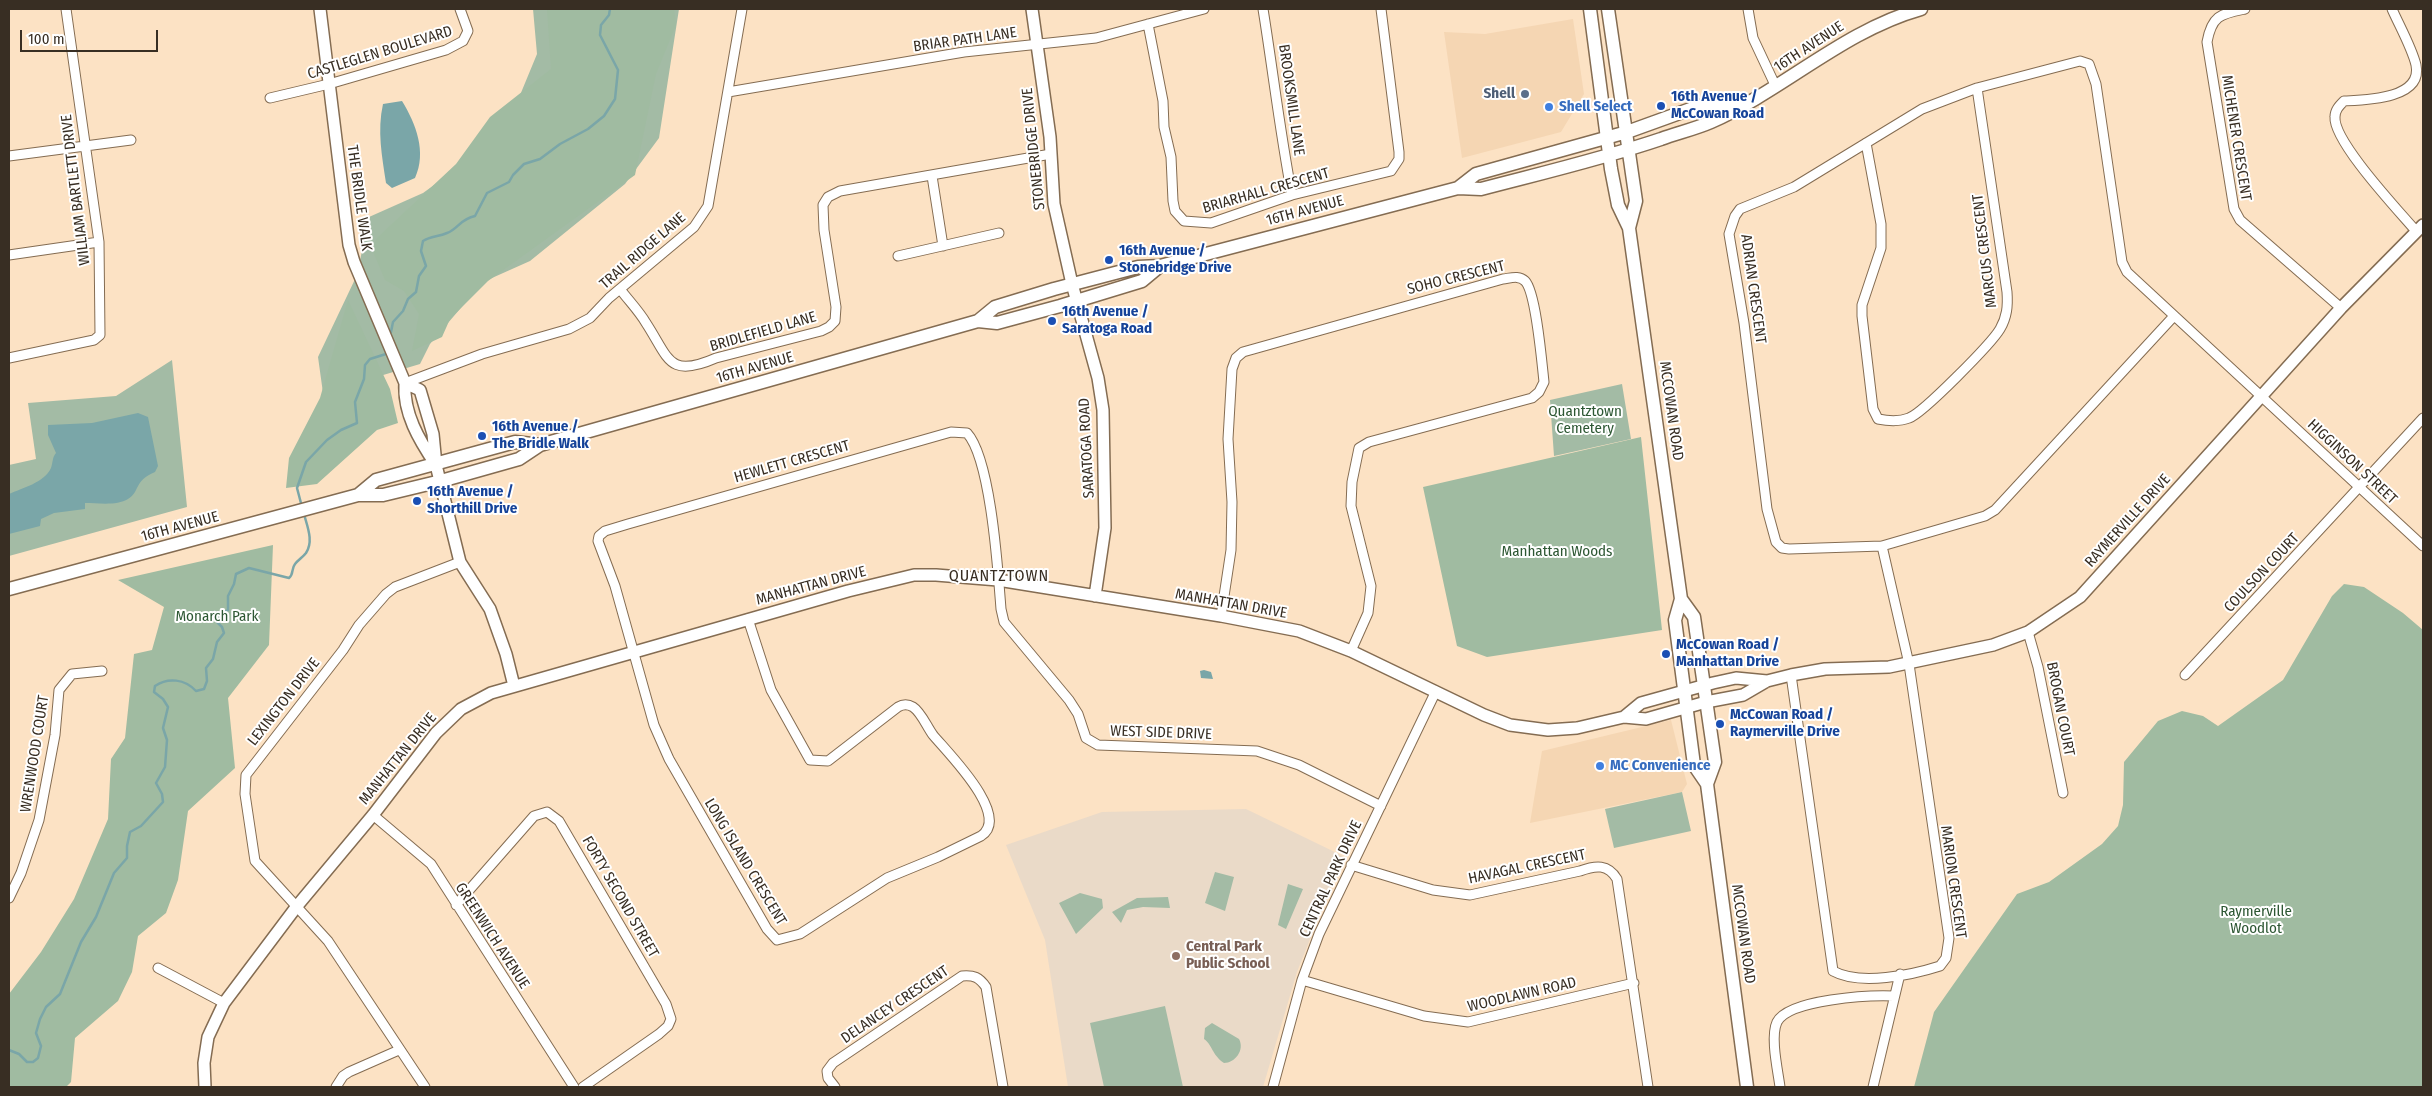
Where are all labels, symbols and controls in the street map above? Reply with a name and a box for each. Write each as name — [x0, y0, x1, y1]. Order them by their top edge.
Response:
street label: 16TH AVENUE — [1771, 18, 1847, 76]
scale bar — [22, 20, 160, 52]
street label: CASTLEGLEN BOULEVARD — [306, 22, 454, 84]
street label: BRIAR PATH LANE — [912, 24, 1018, 56]
text: 100 m — [28, 30, 65, 48]
street label: BROOKSMILL LANE — [1274, 43, 1308, 157]
street label: MICHENER CRESCENT — [2217, 74, 2255, 202]
place label: Shell — [1484, 85, 1515, 103]
street label: STONEBRIDGE DRIVE — [1019, 87, 1049, 211]
marker: Shell — [1519, 88, 1531, 100]
place label: 16th Avenue / McCowan Road — [1671, 88, 1764, 123]
place label: Shell Select — [1559, 98, 1632, 116]
marker: 16th Avenue / McCowan Road — [1655, 100, 1667, 112]
marker: Shell Select — [1543, 101, 1555, 113]
street label: WILLIAM BARTLETT DRIVE — [58, 114, 94, 266]
street label: THE BRIDLE WALK — [343, 144, 375, 252]
street label: BRIARHALL CRESCENT — [1201, 164, 1331, 218]
street label: 16TH AVENUE — [1264, 192, 1346, 230]
street label: MARCUS CRESCENT — [1969, 193, 2001, 309]
street label: TRAIL RIDGE LANE — [596, 209, 690, 293]
street label: ADRIAN CRESCENT — [1736, 233, 1770, 345]
place label: 16th Avenue / Stonebridge Drive — [1119, 242, 1232, 277]
marker: 16th Avenue / Stonebridge Drive — [1103, 254, 1115, 266]
street label: SOHO CRESCENT — [1405, 257, 1507, 299]
place label: 16th Avenue / Saratoga Road — [1062, 303, 1152, 338]
street label: BRIDLEFIELD LANE — [708, 308, 818, 356]
marker: 16th Avenue / Saratoga Road — [1046, 315, 1058, 327]
street label: 16TH AVENUE — [714, 348, 796, 388]
street label: MCCOWAN ROAD — [1655, 360, 1687, 462]
street label: SARATOGA ROAD — [1075, 397, 1099, 499]
park label: Quantztown Cemetery — [1548, 403, 1622, 438]
street label: HIGGINSON STREET — [2303, 416, 2401, 508]
place label: 16th Avenue / The Bridle Walk — [492, 418, 589, 453]
marker: 16th Avenue / The Bridle Walk — [476, 430, 488, 442]
street label: HEWLETT CRESCENT — [732, 437, 852, 487]
street label: RAYMERVILLE DRIVE — [2081, 471, 2175, 571]
place label: 16th Avenue / Shorthill Drive — [427, 483, 517, 518]
marker: 16th Avenue / Shorthill Drive — [411, 495, 423, 507]
street label: 16TH AVENUE — [139, 508, 221, 546]
street label: COULSON COURT — [2221, 530, 2303, 616]
park label: Manhattan Woods — [1502, 543, 1612, 561]
street label: MANHATTAN DRIVE — [754, 563, 868, 609]
district label: QUANTZTOWN — [947, 567, 1051, 587]
street label: MANHATTAN DRIVE — [1174, 585, 1288, 623]
park label: Monarch Park — [175, 608, 259, 626]
place label: McCowan Road / Manhattan Drive — [1676, 636, 1779, 671]
marker: McCowan Road / Manhattan Drive — [1660, 648, 1672, 660]
street label: LEXINGTON DRIVE — [244, 655, 324, 749]
street label: BROGAN COURT — [2042, 661, 2078, 757]
street label: WRENWOOD COURT — [17, 694, 53, 814]
place label: McCowan Road / Raymerville Drive — [1730, 706, 1840, 741]
street label: MANHATTAN DRIVE — [355, 709, 441, 809]
marker: McCowan Road / Raymerville Drive — [1714, 718, 1726, 730]
street label: WEST SIDE DRIVE — [1110, 722, 1212, 744]
place label: MC Convenience — [1610, 757, 1711, 775]
marker: MC Convenience — [1594, 760, 1606, 772]
street label: LONG ISLAND CRESCENT — [700, 795, 790, 929]
street label: CENTRAL PARK DRIVE — [1296, 818, 1366, 940]
street label: MARION CRESCENT — [1936, 825, 1970, 939]
street label: FORTY SECOND STREET — [578, 833, 662, 961]
street label: HAVAGAL CRESCENT — [1467, 846, 1587, 888]
street label: GREENWICH AVENUE — [451, 880, 533, 992]
street label: MCCOWAN ROAD — [1727, 883, 1759, 985]
park label: Raymerville Woodlot — [2220, 903, 2292, 938]
place label: Central Park Public School — [1186, 938, 1270, 973]
marker: Central Park Public School — [1170, 950, 1182, 962]
street label: DELANCEY CRESCENT — [838, 962, 952, 1048]
street label: WOODLAWN ROAD — [1466, 974, 1578, 1016]

